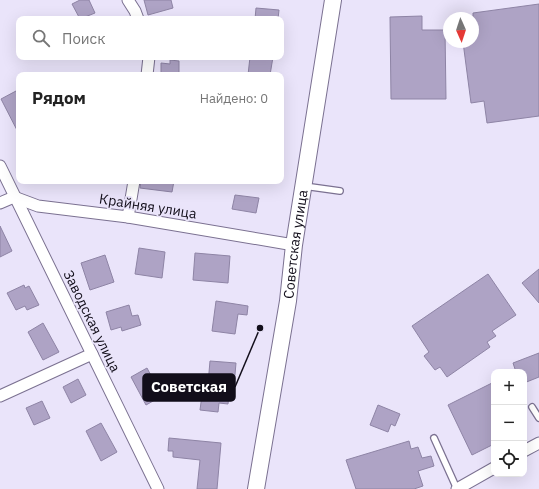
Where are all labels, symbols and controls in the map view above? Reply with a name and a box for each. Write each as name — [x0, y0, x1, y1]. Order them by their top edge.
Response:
north arrow — [443, 12, 479, 48]
search box — [16, 16, 284, 60]
icon: search — [30, 27, 52, 49]
text: Поиск — [62, 29, 105, 48]
text: Рядом — [32, 87, 86, 109]
text: Найдено: 0 — [200, 90, 268, 107]
street label: Советская улица — [279, 188, 312, 300]
street label: Крайняя улица — [98, 189, 199, 223]
street label: Заводская улица — [59, 267, 125, 375]
map controls — [491, 369, 527, 477]
button: + — [491, 369, 527, 405]
callout: Советская — [143, 374, 235, 401]
text: Советская — [151, 377, 227, 396]
button: − — [491, 405, 527, 441]
button: locate — [491, 441, 527, 477]

